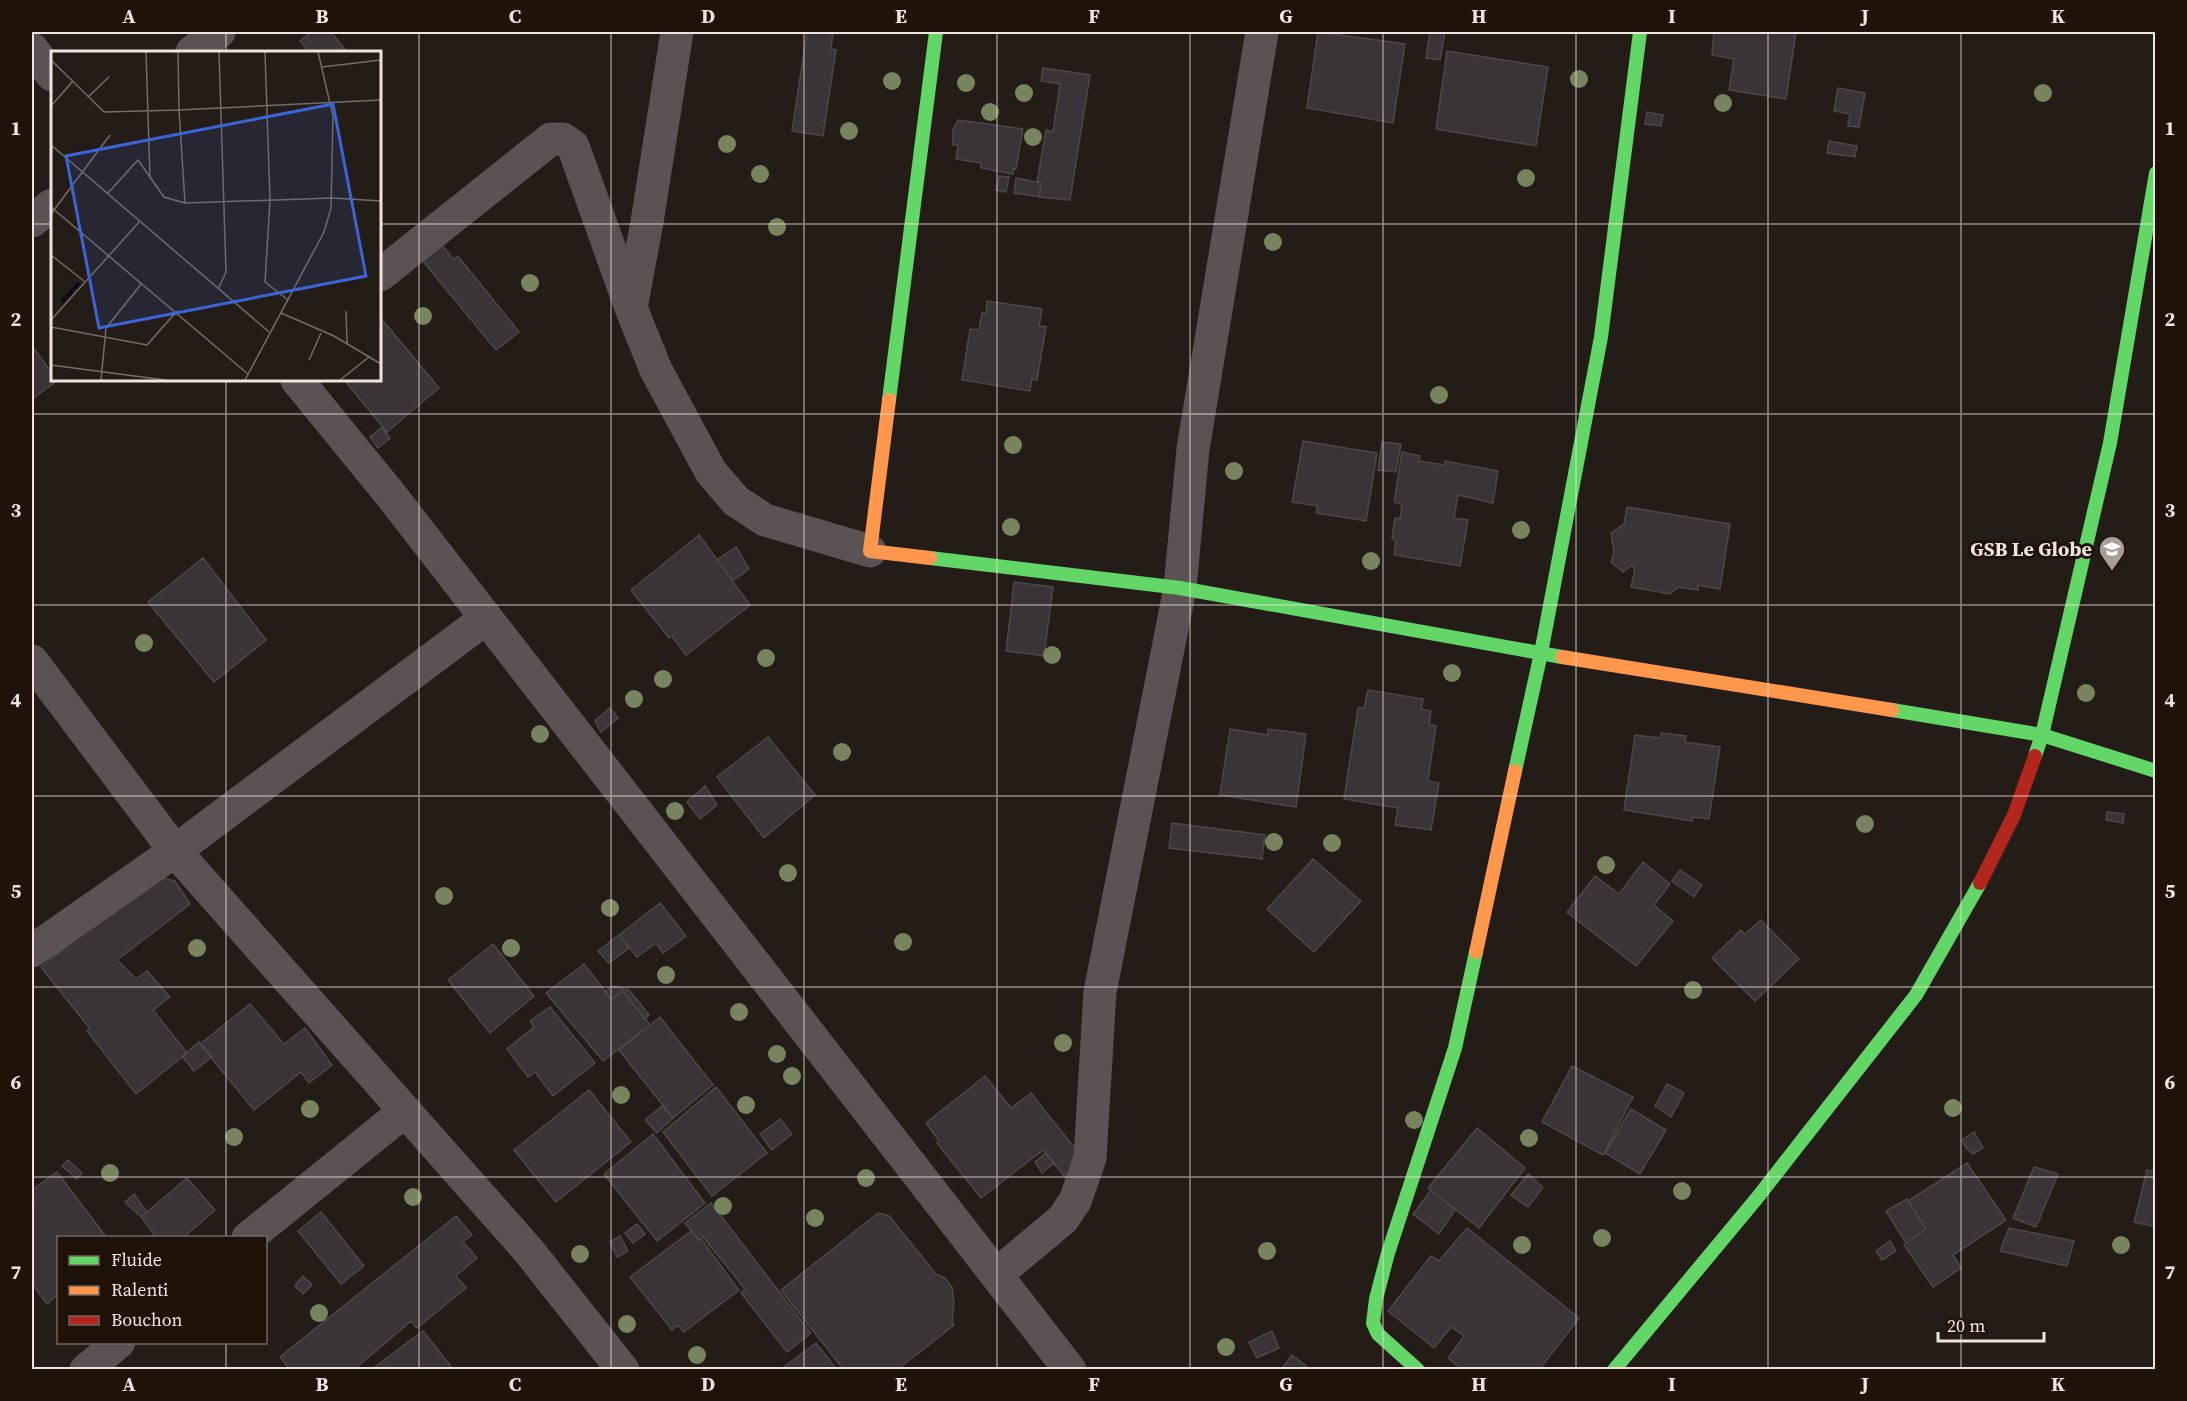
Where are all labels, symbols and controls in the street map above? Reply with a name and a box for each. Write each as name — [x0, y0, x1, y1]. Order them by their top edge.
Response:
text: A — [122, 2, 136, 30]
text: B — [315, 2, 329, 30]
text: C — [509, 2, 521, 30]
text: D — [701, 2, 715, 30]
text: E — [895, 2, 907, 30]
text: F — [1088, 2, 1100, 30]
text: G — [1279, 2, 1293, 30]
text: H — [1471, 2, 1487, 30]
text: I — [1668, 2, 1676, 30]
text: J — [1859, 2, 1869, 30]
text: K — [2051, 2, 2065, 30]
inset map — [51, 51, 381, 381]
text: 1 — [11, 114, 21, 142]
text: 1 — [2165, 114, 2175, 142]
text: 2 — [11, 305, 22, 333]
text: 2 — [2165, 305, 2176, 333]
text: 3 — [11, 496, 22, 524]
text: 3 — [2165, 496, 2176, 524]
school or university icon: GSB Le Globe — [2097, 534, 2127, 572]
place label: GSB Le Globe — [1970, 535, 2092, 563]
text: 4 — [11, 686, 22, 714]
text: 4 — [2165, 686, 2176, 714]
text: 5 — [11, 877, 22, 905]
text: 5 — [2165, 877, 2176, 905]
text: 6 — [11, 1068, 22, 1096]
text: 6 — [2165, 1068, 2176, 1096]
legend — [57, 1236, 267, 1344]
text: Fluide — [111, 1247, 162, 1272]
text: 7 — [11, 1258, 22, 1286]
text: 7 — [2165, 1258, 2176, 1286]
text: Ralenti — [111, 1277, 168, 1302]
scale bar — [1938, 1305, 2044, 1343]
text: Bouchon — [111, 1307, 183, 1332]
text: 20 m — [1947, 1313, 1985, 1338]
text: A — [122, 1370, 136, 1398]
text: B — [315, 1370, 329, 1398]
text: C — [509, 1370, 521, 1398]
text: D — [701, 1370, 715, 1398]
text: E — [895, 1370, 907, 1398]
text: F — [1088, 1370, 1100, 1398]
text: G — [1279, 1370, 1293, 1398]
text: H — [1471, 1370, 1487, 1398]
text: I — [1668, 1370, 1676, 1398]
text: J — [1859, 1370, 1869, 1398]
text: K — [2051, 1370, 2065, 1398]

